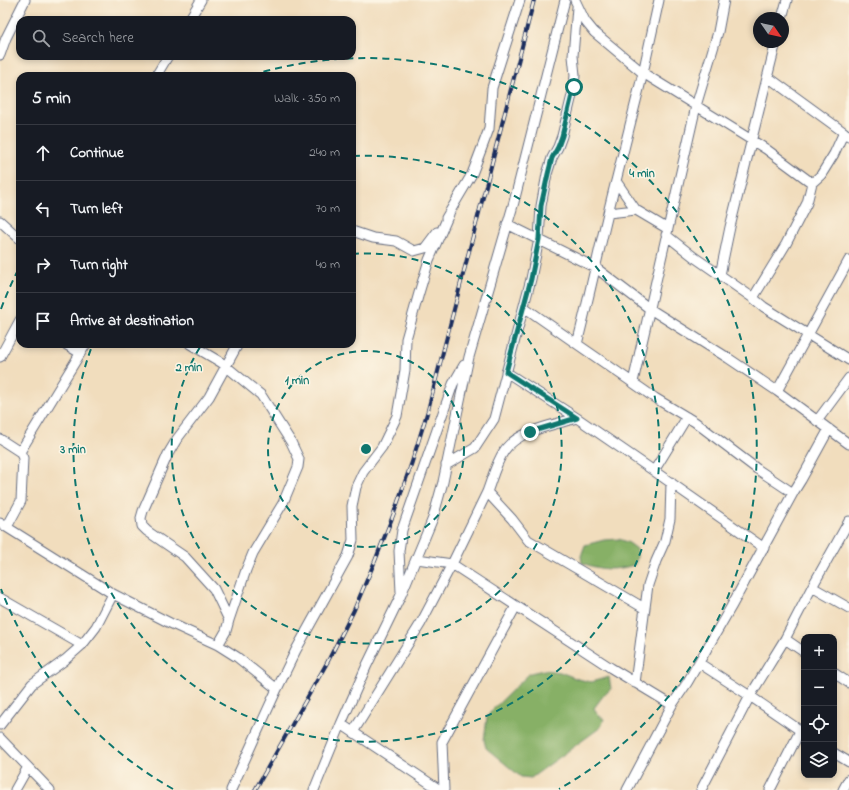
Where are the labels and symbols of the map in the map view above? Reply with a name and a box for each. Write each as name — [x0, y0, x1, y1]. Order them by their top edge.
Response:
north arrow — [753, 12, 789, 48]
route start — [565, 78, 583, 96]
text: 4 min — [628, 165, 655, 183]
text: 2 min — [175, 359, 202, 377]
text: 1 min — [285, 372, 309, 390]
route end — [521, 423, 539, 441]
text: 3 min — [59, 441, 86, 459]
centre of rings — [359, 442, 373, 456]

